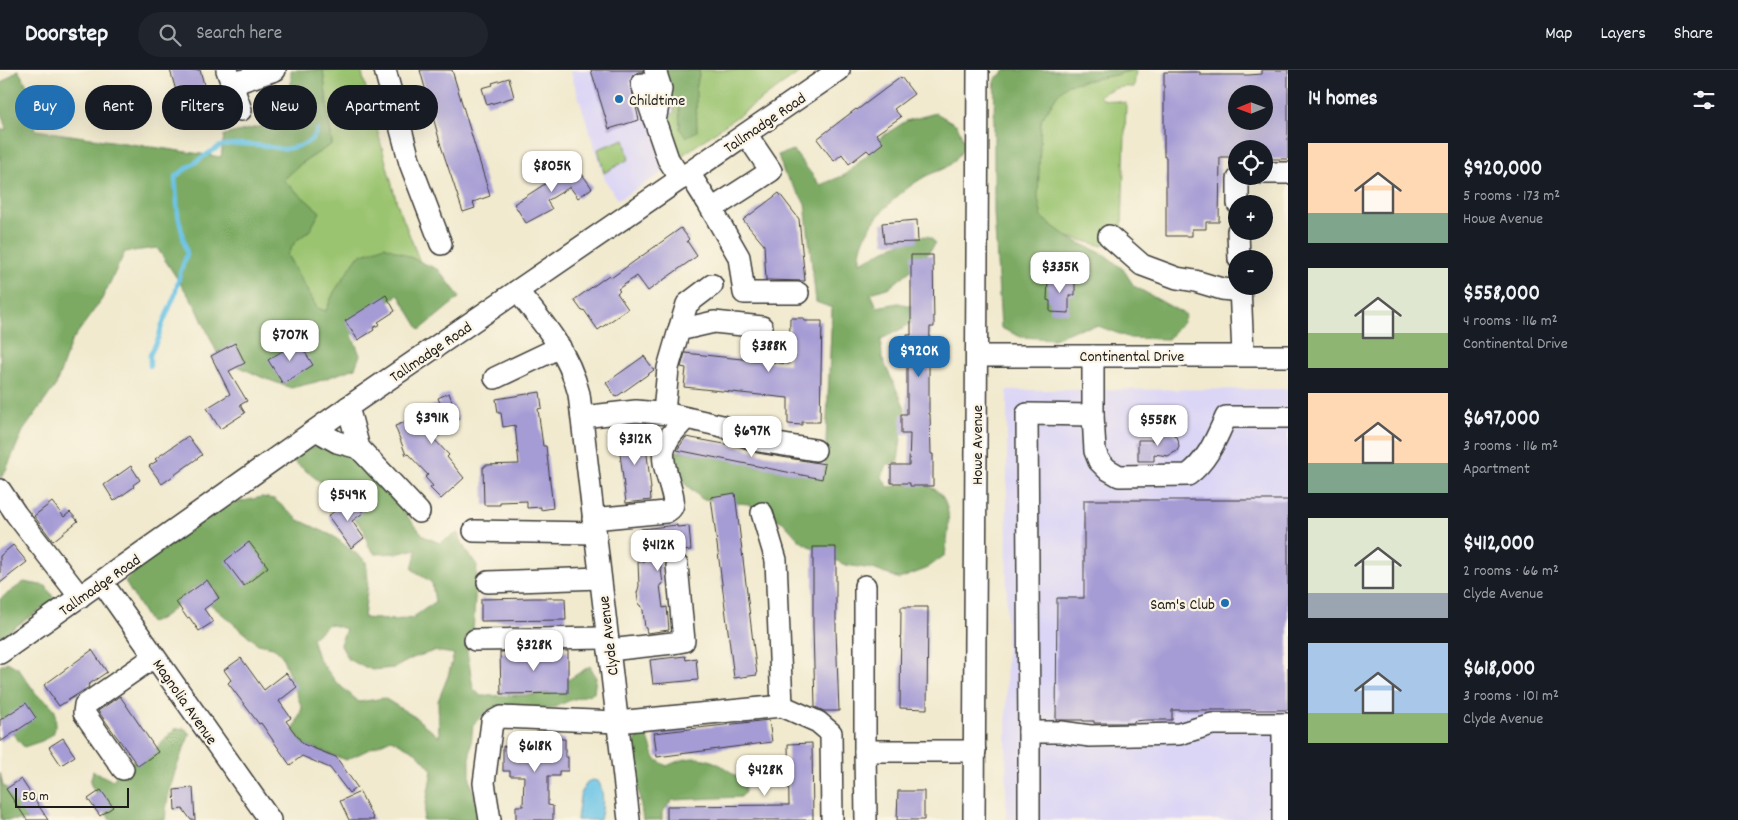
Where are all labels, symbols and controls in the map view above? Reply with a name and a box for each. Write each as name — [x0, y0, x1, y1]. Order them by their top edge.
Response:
search box — [138, 12, 488, 57]
text: Doorstep — [25, 18, 108, 52]
icon: search — [156, 21, 184, 49]
text: Search here — [196, 21, 282, 48]
text: Map — [1545, 22, 1572, 47]
text: Layers — [1600, 22, 1646, 47]
text: Share — [1674, 22, 1713, 47]
chip: Buy — [15, 85, 75, 130]
chip: Rent — [85, 85, 152, 130]
chip: Filters — [162, 85, 243, 130]
chip: New — [253, 85, 317, 130]
chip: Apartment — [327, 85, 438, 130]
north arrow — [1228, 85, 1272, 130]
map controls — [1228, 85, 1273, 295]
text: 14 homes — [1308, 85, 1378, 115]
icon: filters — [1690, 86, 1718, 114]
street label: Tallmadge Road — [720, 88, 811, 160]
place label: Childtime — [629, 90, 685, 113]
marker: Childtime — [613, 93, 625, 105]
button: locate — [1228, 140, 1273, 185]
pin: $805K — [517, 150, 587, 193]
text: $805K — [533, 155, 571, 178]
text: $920,000 — [1463, 155, 1542, 185]
icon: home — [1348, 163, 1408, 223]
text: 5 rooms · 173 m² — [1463, 185, 1560, 208]
button: + — [1228, 195, 1273, 240]
text: Howe Avenue — [1463, 208, 1543, 231]
button: − — [1228, 250, 1273, 295]
pin: $335K — [1025, 252, 1095, 294]
text: $335K — [1041, 256, 1079, 279]
text: $558,000 — [1463, 280, 1540, 310]
icon: home — [1348, 288, 1408, 348]
text: 4 rooms · 116 m² — [1463, 310, 1558, 333]
street label: Tallmadge Road — [386, 317, 477, 389]
pin: $707K — [255, 320, 325, 362]
text: $707K — [272, 324, 308, 347]
pin: $388K — [734, 330, 804, 373]
text: Continental Drive — [1463, 333, 1568, 356]
text: $388K — [751, 335, 787, 358]
pin: $920K — [884, 336, 954, 378]
text: $920K — [900, 340, 938, 363]
street label: Continental Drive — [1080, 346, 1184, 369]
pin: $391K — [397, 402, 467, 445]
pin: $558K — [1123, 404, 1193, 447]
street label: Howe Avenue — [967, 405, 990, 485]
text: $697,000 — [1463, 405, 1540, 435]
text: $391K — [415, 407, 449, 430]
text: $558K — [1140, 409, 1176, 432]
icon: home — [1348, 413, 1408, 473]
pin: $697K — [717, 416, 787, 458]
text: $697K — [734, 420, 770, 443]
pin: $312K — [600, 424, 670, 466]
text: $312K — [618, 428, 652, 451]
text: 3 rooms · 116 m² — [1463, 435, 1558, 458]
text: Apartment — [1463, 458, 1530, 481]
pin: $549K — [313, 480, 383, 522]
text: $549K — [330, 484, 366, 507]
pin: $412K — [623, 530, 693, 572]
text: $412,000 — [1463, 530, 1534, 560]
text: $412K — [642, 534, 674, 557]
icon: home — [1348, 538, 1408, 598]
street label: Tallmadge Road — [55, 549, 146, 623]
text: 2 rooms · 66 m² — [1463, 560, 1559, 583]
text: Clyde Avenue — [1463, 583, 1543, 606]
street label: Clyde Avenue — [593, 594, 626, 677]
place label: Sam's Club — [1150, 594, 1215, 617]
marker: Sam's Club — [1219, 597, 1231, 609]
pin: $328K — [499, 630, 569, 672]
text: $328K — [516, 634, 552, 657]
street label: Magnolia Avenue — [146, 655, 222, 750]
text: $618,000 — [1463, 655, 1535, 685]
icon: home — [1348, 663, 1408, 723]
text: 3 rooms · 101 m² — [1463, 685, 1559, 708]
text: Clyde Avenue — [1463, 708, 1543, 731]
pin: $618K — [500, 730, 570, 773]
text: $618K — [518, 735, 552, 758]
pin: $428K — [730, 754, 800, 797]
text: $428K — [747, 759, 783, 782]
scale bar — [15, 785, 129, 808]
text: 50 m — [22, 787, 49, 807]

